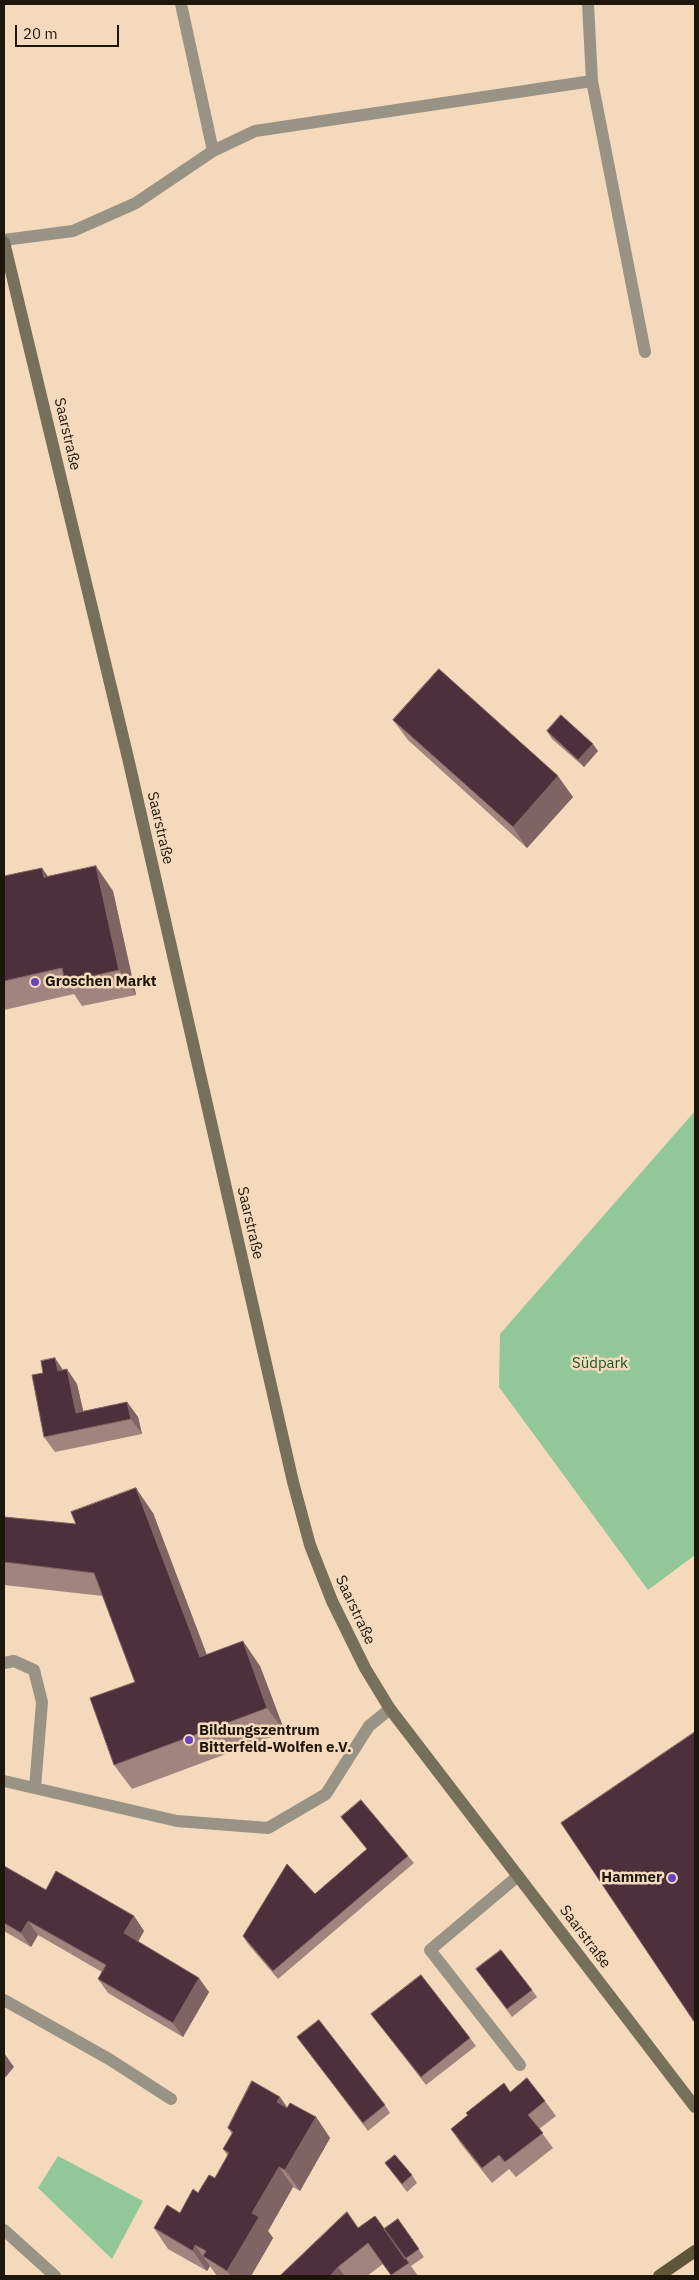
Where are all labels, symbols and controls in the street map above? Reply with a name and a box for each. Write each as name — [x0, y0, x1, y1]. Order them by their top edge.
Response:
scale bar — [18, 15, 121, 47]
text: 20 m — [23, 24, 58, 43]
street label: Saarstraße — [50, 396, 84, 472]
street label: Saarstraße — [143, 790, 177, 866]
place label: Groschen Markt — [45, 973, 157, 991]
marker: Groschen Markt — [29, 976, 41, 988]
street label: Saarstraße — [233, 1185, 267, 1261]
park label: Südpark — [572, 1355, 628, 1373]
street label: Saarstraße — [331, 1573, 379, 1647]
place label: Bildungszentrum Bitterfeld-Wolfen e.V. — [199, 1722, 352, 1757]
marker: Bildungszentrum Bitterfeld-Wolfen e.V. — [183, 1734, 195, 1746]
place label: Hammer — [601, 1869, 662, 1887]
marker: Hammer — [666, 1872, 678, 1884]
street label: Saarstraße — [556, 1902, 614, 1972]

